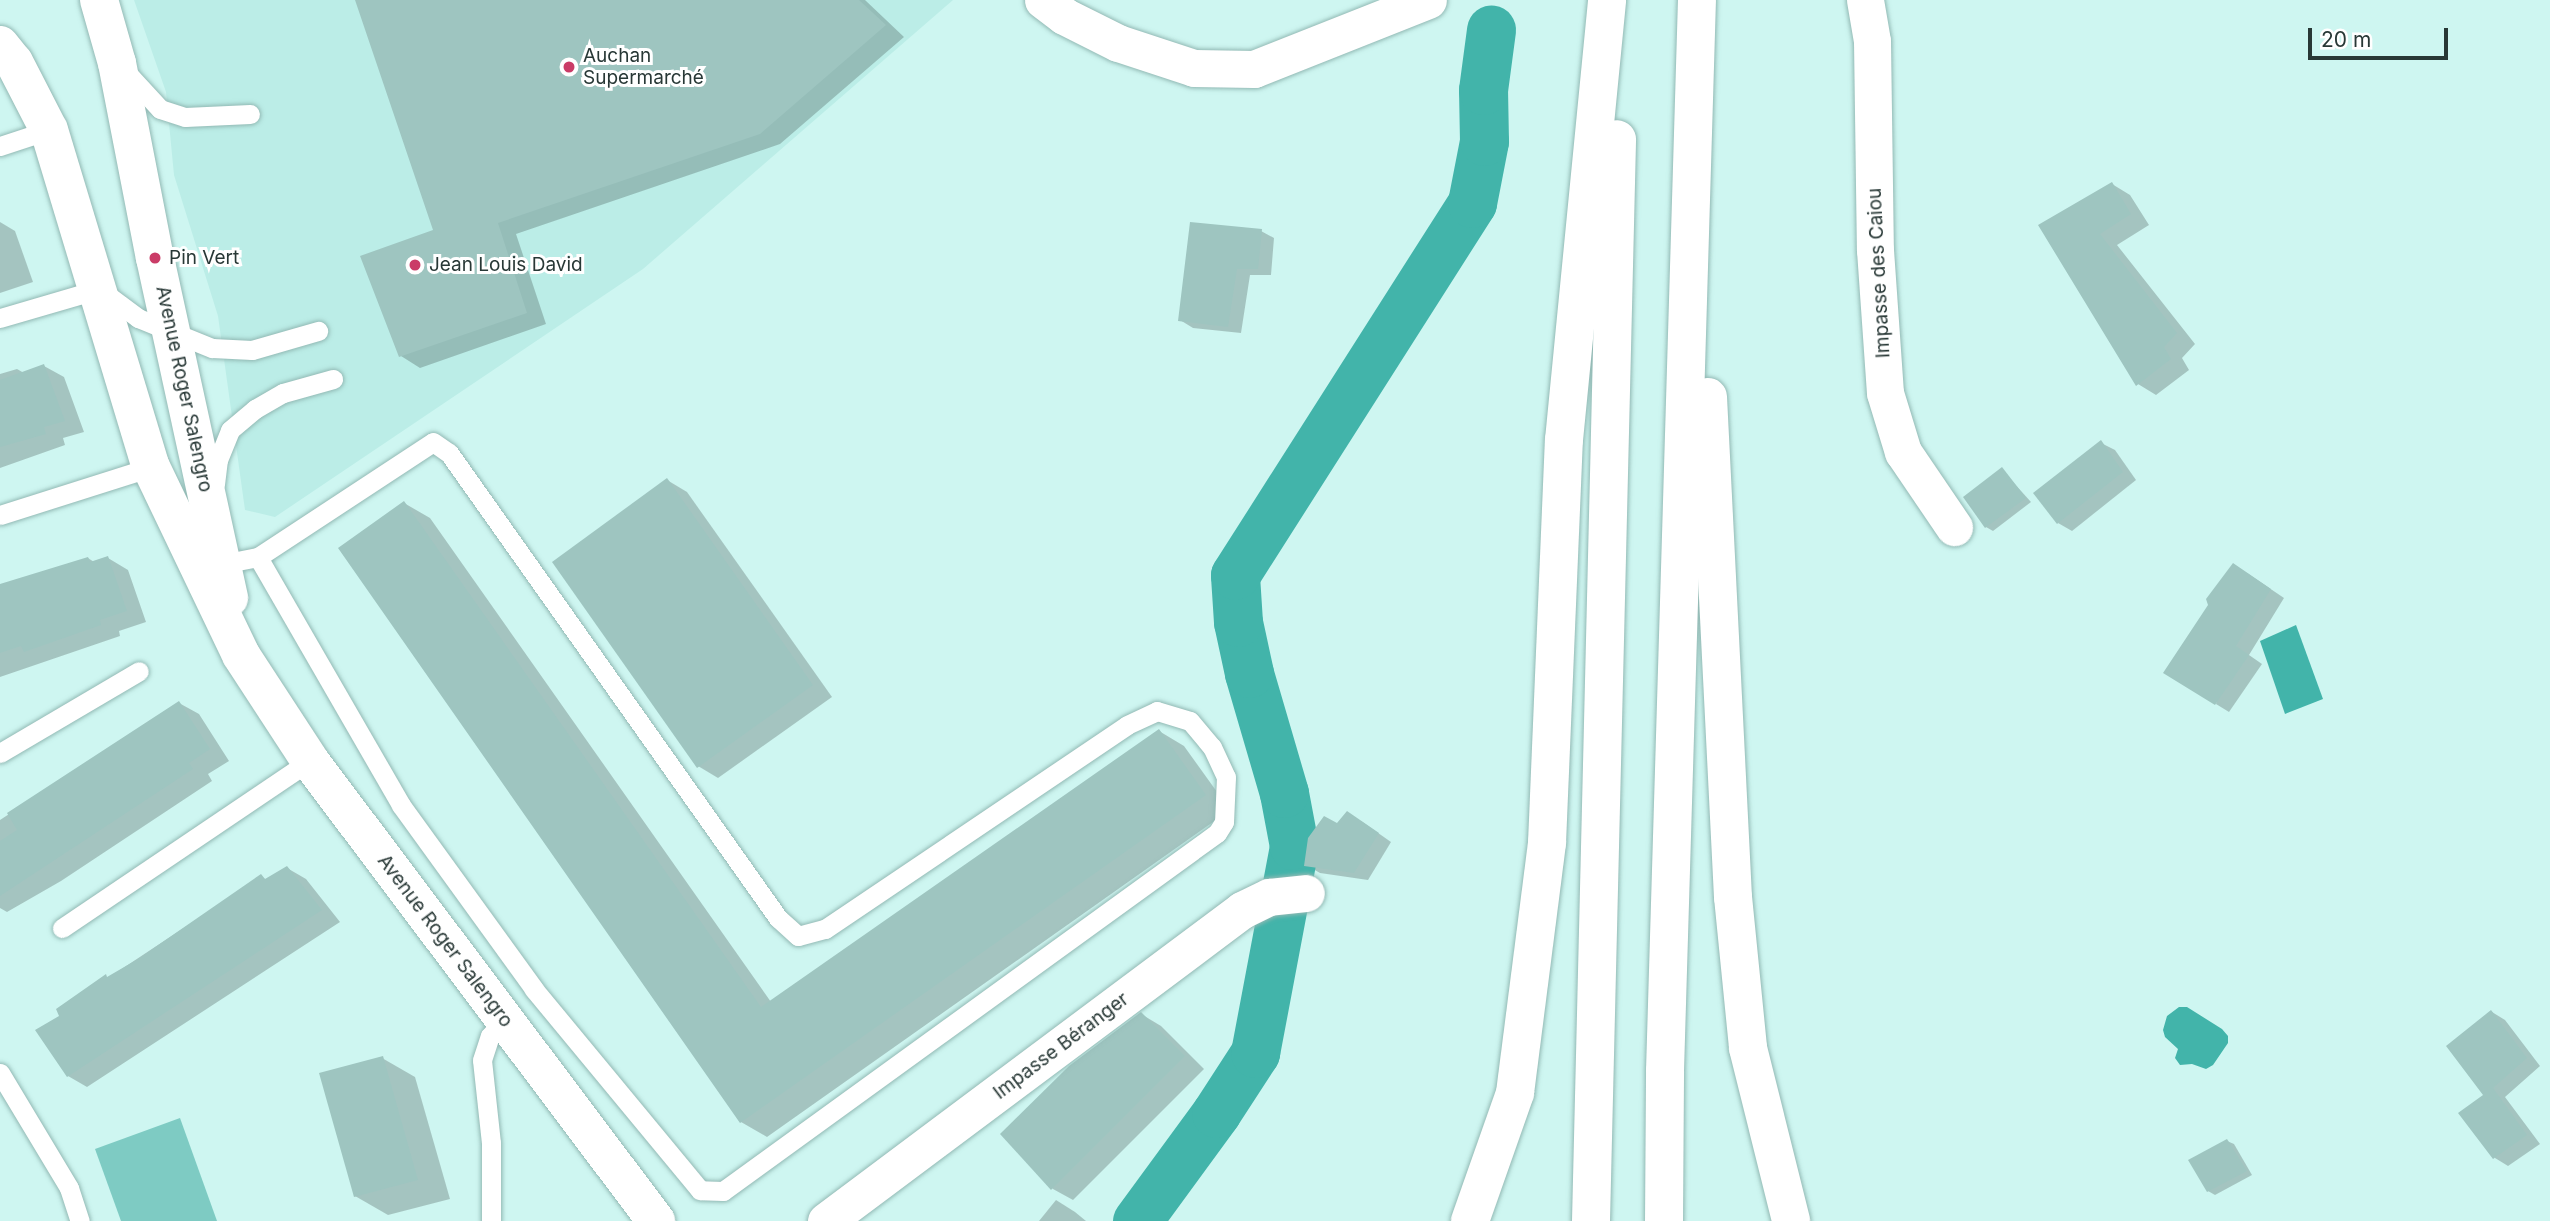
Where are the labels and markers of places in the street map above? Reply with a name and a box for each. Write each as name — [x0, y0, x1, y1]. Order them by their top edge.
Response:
place label: Auchan Supermarché — [583, 45, 704, 89]
marker: Auchan Supermarché — [561, 59, 577, 75]
place label: Pin Vert — [169, 247, 239, 269]
marker: Pin Vert — [147, 250, 163, 266]
place label: Jean Louis David — [429, 254, 583, 276]
marker: Jean Louis David — [407, 257, 423, 273]

